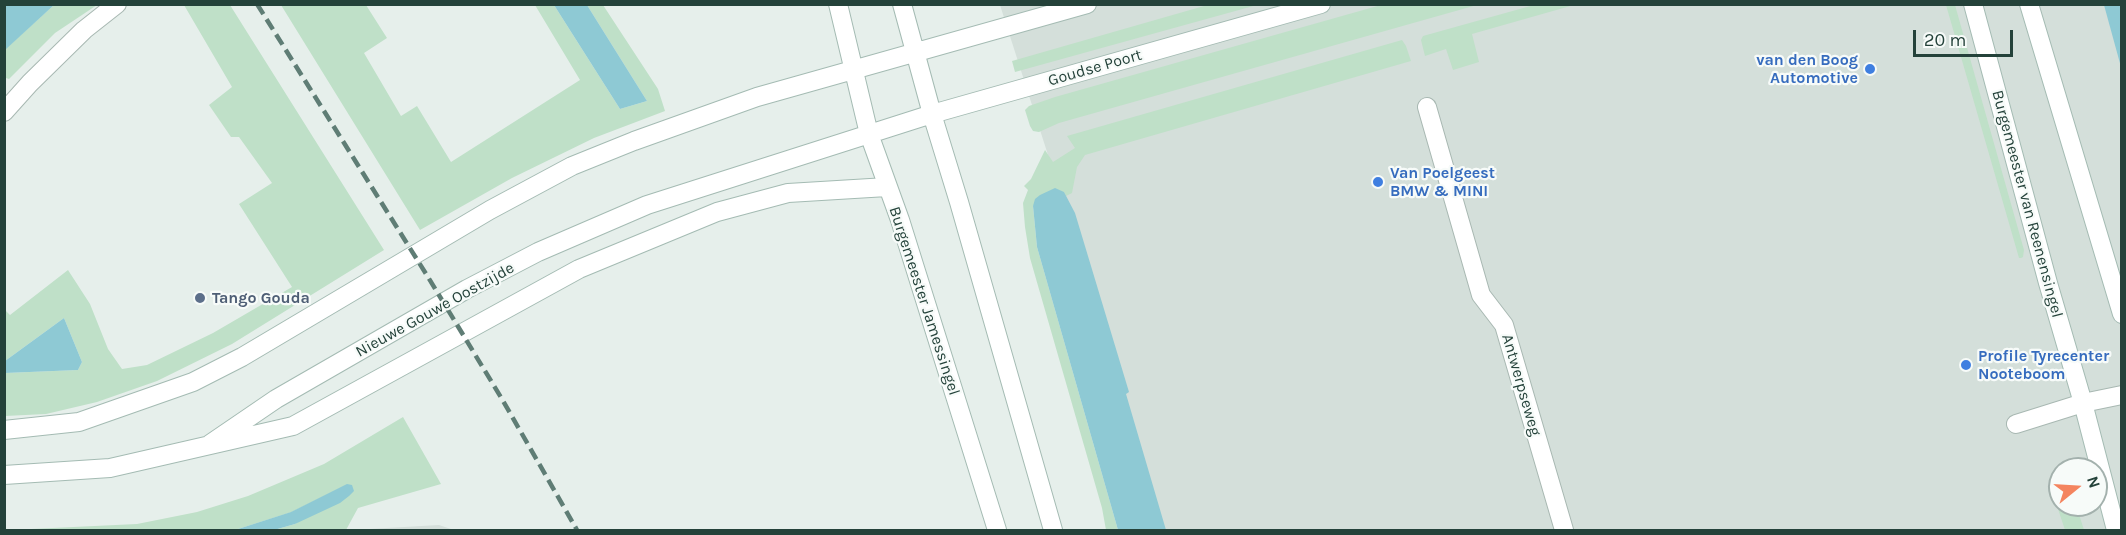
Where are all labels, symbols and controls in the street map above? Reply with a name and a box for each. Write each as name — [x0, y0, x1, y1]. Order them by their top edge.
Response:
scale bar — [1916, 18, 2016, 56]
text: 20 m — [1924, 29, 1966, 51]
street label: Goudse Poort — [1046, 45, 1144, 91]
place label: van den Boog Automotive — [1756, 50, 1858, 88]
marker: van den Boog Automotive — [1863, 62, 1877, 76]
street label: Burgemeester van Reenensingel — [1987, 88, 2067, 320]
place label: Van Poelgeest BMW & MINI — [1390, 163, 1495, 201]
marker: Van Poelgeest BMW & MINI — [1371, 175, 1385, 189]
street label: Burgemeester Jamessingel — [884, 204, 964, 398]
street label: Nieuwe Gouwe Oostzijde — [352, 258, 518, 362]
place label: Tango Gouda — [212, 288, 310, 308]
marker: Tango Gouda — [193, 291, 207, 305]
street label: Antwerpseweg — [1497, 332, 1545, 438]
place label: Profile Tyrecenter Nooteboom — [1978, 346, 2109, 384]
marker: Profile Tyrecenter Nooteboom — [1959, 358, 1973, 372]
north arrow — [2048, 457, 2108, 517]
text: N — [2083, 473, 2104, 490]

